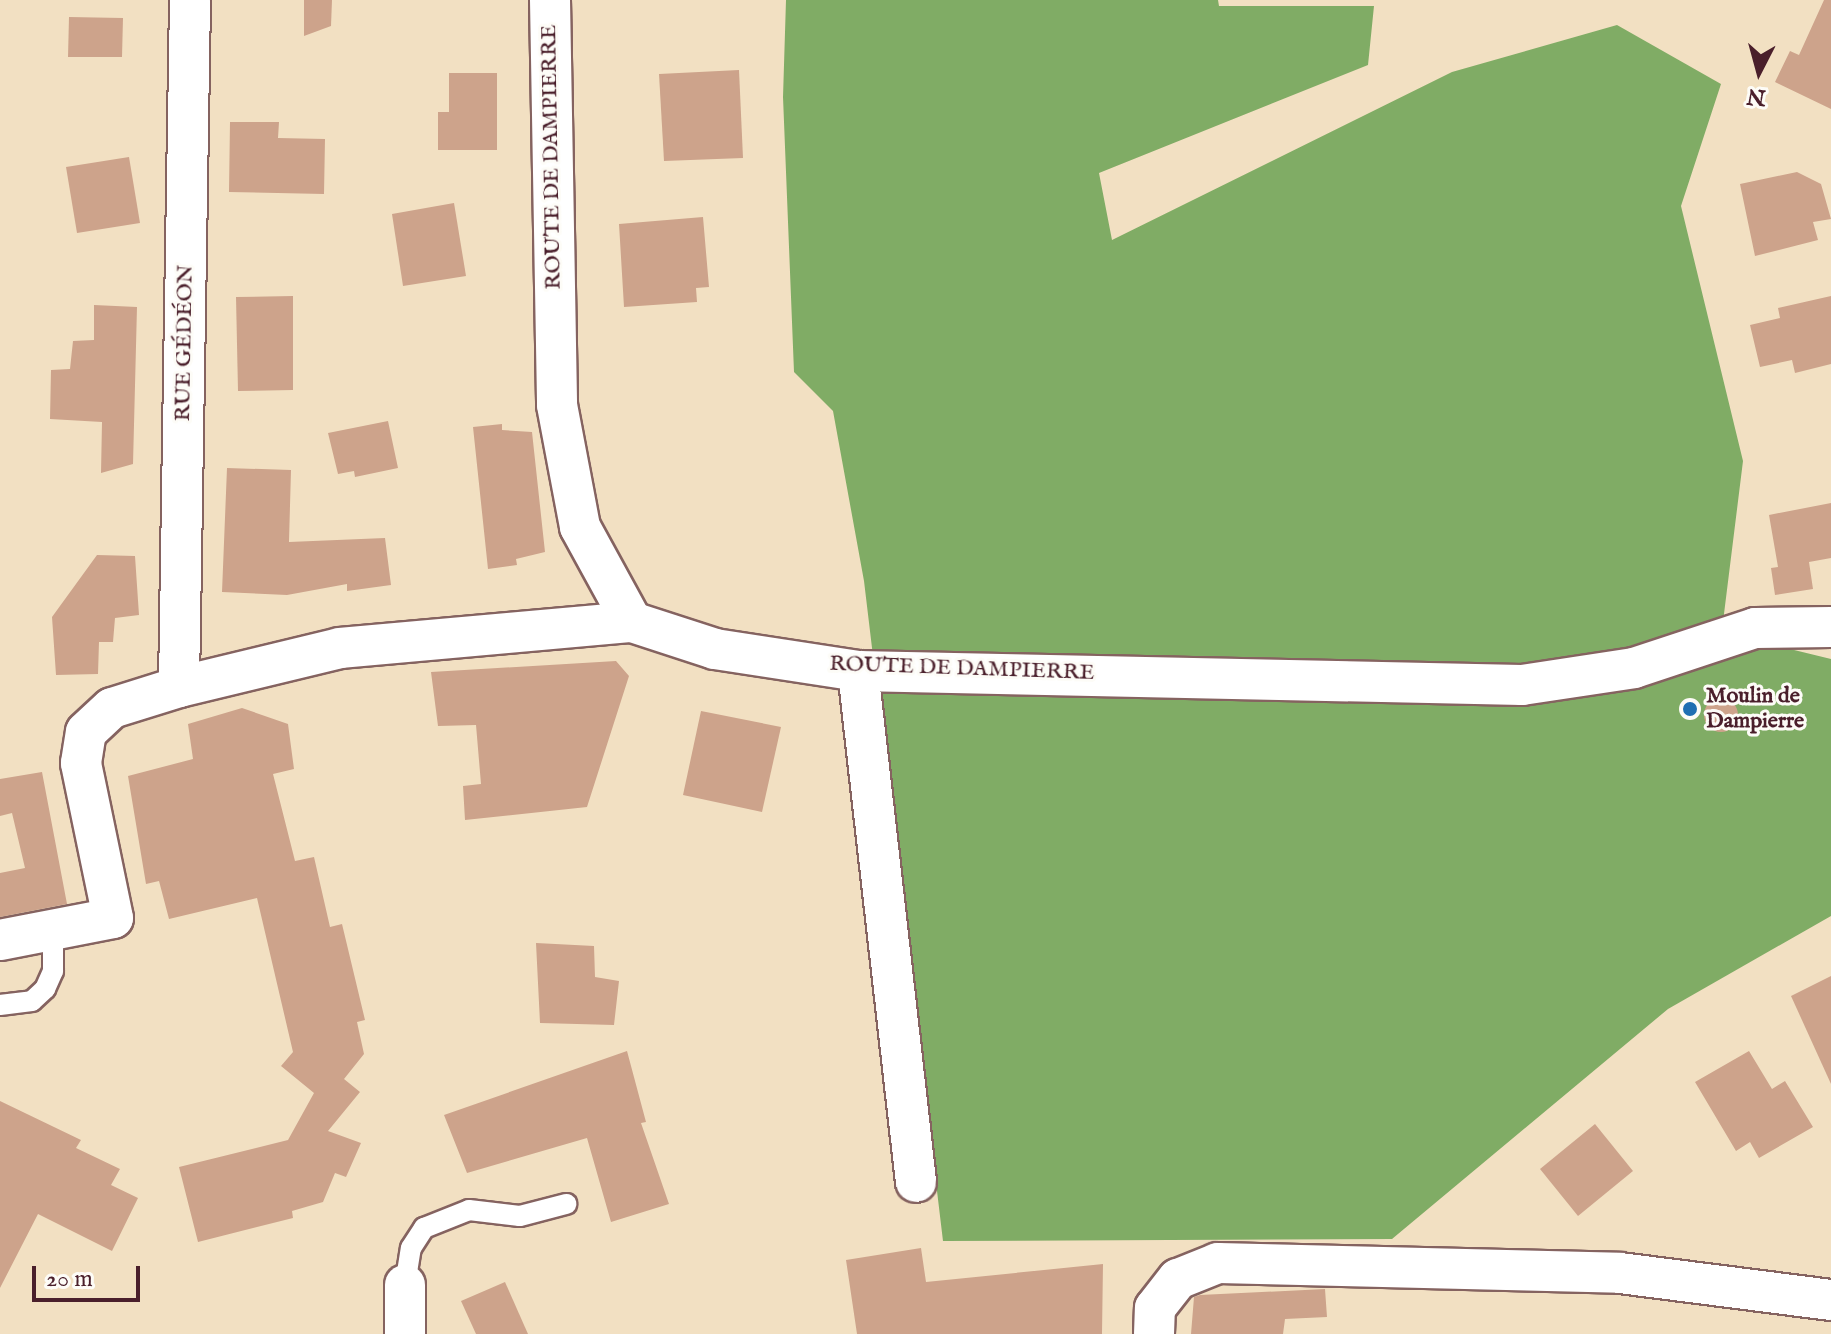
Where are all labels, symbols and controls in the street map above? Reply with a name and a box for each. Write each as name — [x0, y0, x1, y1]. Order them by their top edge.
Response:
street label: ROUTE DE DAMPIERRE — [536, 24, 568, 290]
north arrow — [1719, 32, 1799, 112]
text: N — [1746, 81, 1767, 111]
street label: RUE GÉDÉON — [170, 264, 200, 422]
street label: ROUTE DE DAMPIERRE — [829, 651, 1095, 687]
place label: Moulin de Dampierre — [1706, 683, 1804, 734]
marker: Moulin de Dampierre — [1681, 700, 1699, 718]
scale bar — [36, 1250, 144, 1300]
text: 20 m — [46, 1264, 93, 1295]

